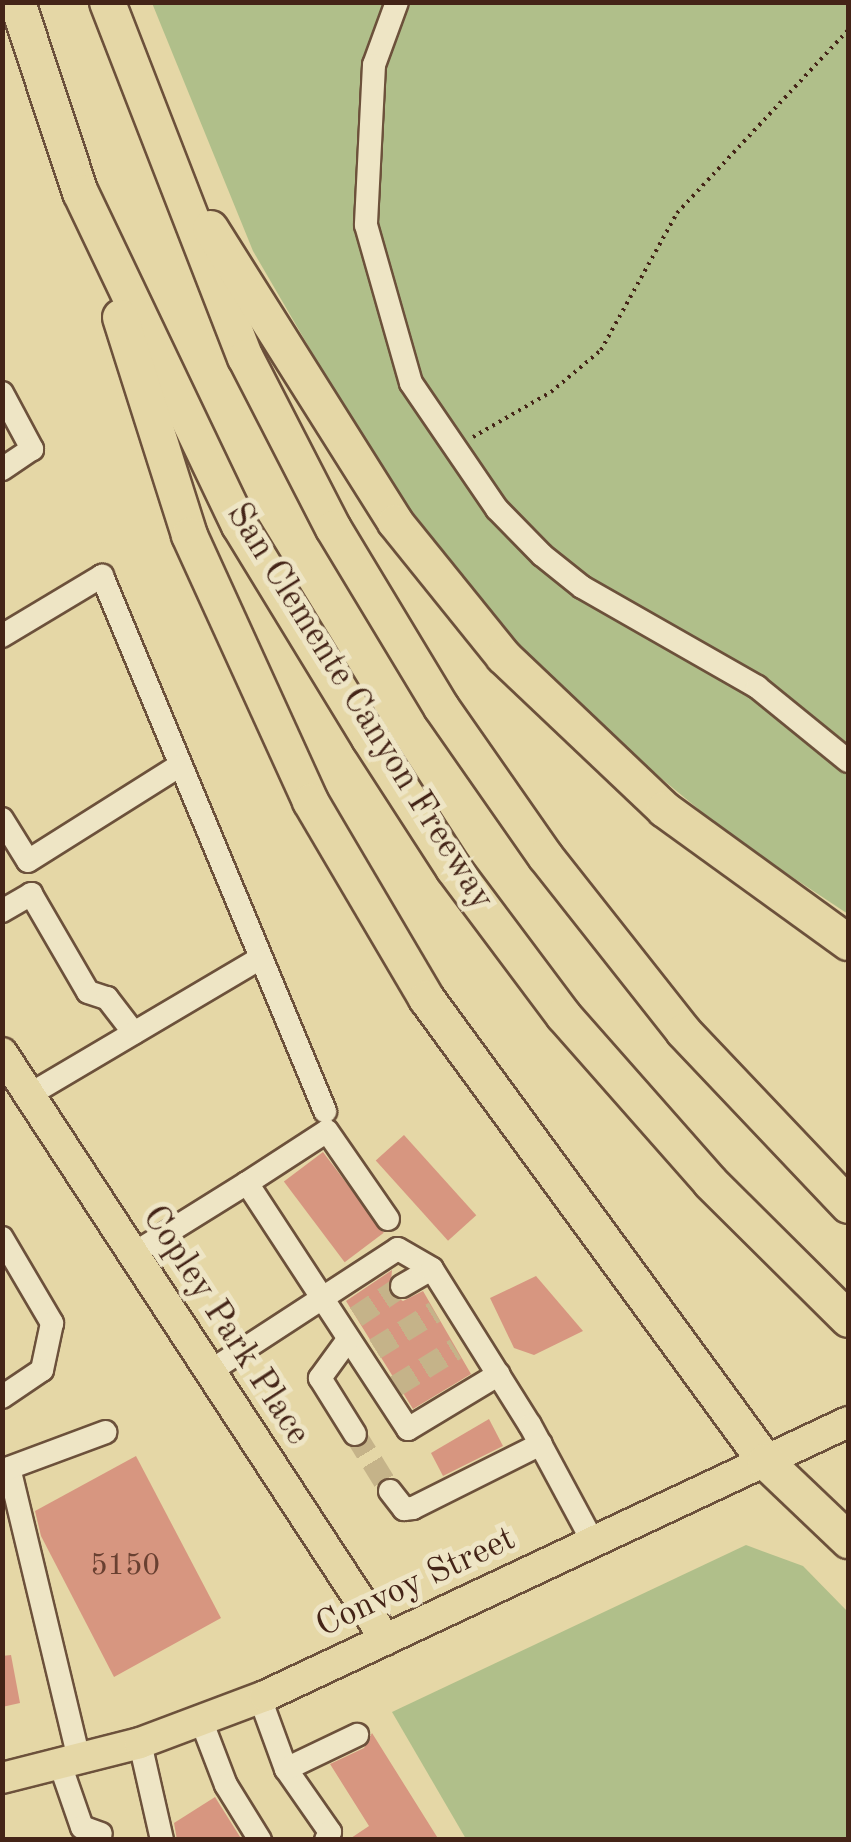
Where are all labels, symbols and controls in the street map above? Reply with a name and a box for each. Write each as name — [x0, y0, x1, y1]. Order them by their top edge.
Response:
street label: San Clemente Canyon Freeway — [216, 496, 502, 918]
street label: Copley Park Place — [132, 1199, 318, 1453]
street label: Convoy Street — [310, 1519, 522, 1647]
house number: 5150 — [90, 1548, 160, 1584]

